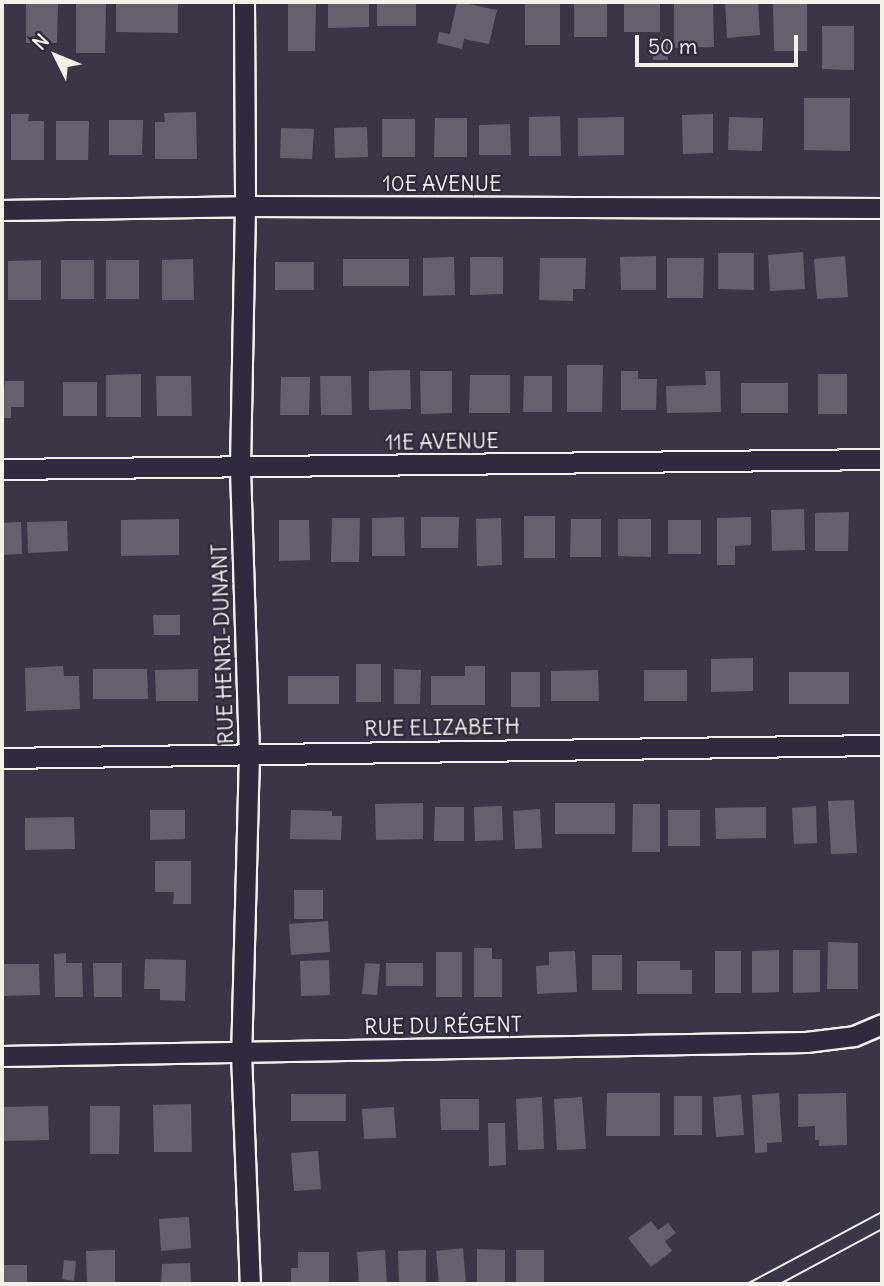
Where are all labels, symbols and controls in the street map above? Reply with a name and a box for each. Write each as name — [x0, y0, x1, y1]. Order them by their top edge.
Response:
north arrow — [21, 21, 91, 91]
scale bar — [639, 21, 802, 65]
text: N — [27, 29, 54, 55]
text: 50 m — [648, 33, 697, 60]
street label: 10E AVENUE — [382, 171, 502, 197]
street label: 11E AVENUE — [385, 428, 499, 456]
street label: RUE HENRI-DUNANT — [207, 543, 239, 745]
street label: RUE ELIZABETH — [364, 714, 520, 742]
street label: RUE DU RÉGENT — [364, 1012, 522, 1040]

